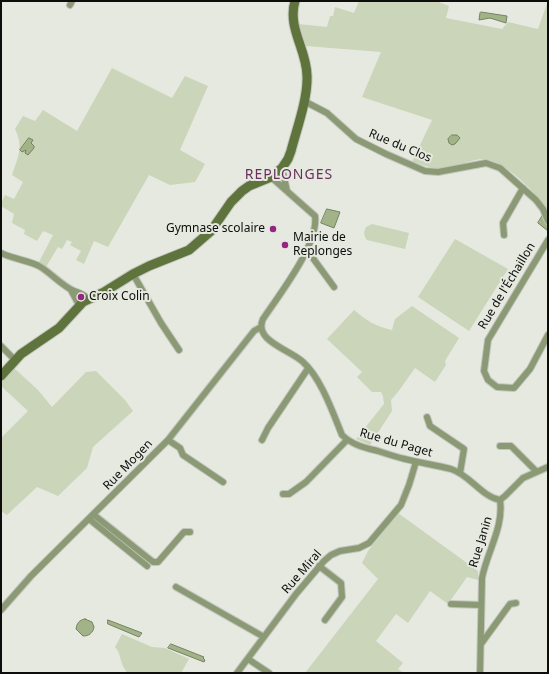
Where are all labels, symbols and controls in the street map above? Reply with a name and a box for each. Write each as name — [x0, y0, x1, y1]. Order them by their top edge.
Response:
street label: Rue du Clos — [367, 126, 433, 166]
district label: REPLONGES — [245, 167, 333, 183]
place label: Gymnase scolaire — [166, 222, 265, 236]
marker: Gymnase scolaire — [268, 224, 278, 234]
place label: Mairie de Replonges — [293, 231, 352, 259]
marker: Mairie de Replonges — [280, 240, 290, 250]
street label: Rue de l'Échaillon — [475, 240, 539, 332]
place label: Croix Colin — [89, 290, 150, 304]
marker: Croix Colin — [76, 292, 86, 302]
street label: Rue du Paget — [358, 426, 434, 460]
street label: Rue Mogen — [100, 437, 156, 493]
street label: Rue Janin — [466, 515, 496, 569]
street label: Rue Miral — [279, 547, 325, 597]

